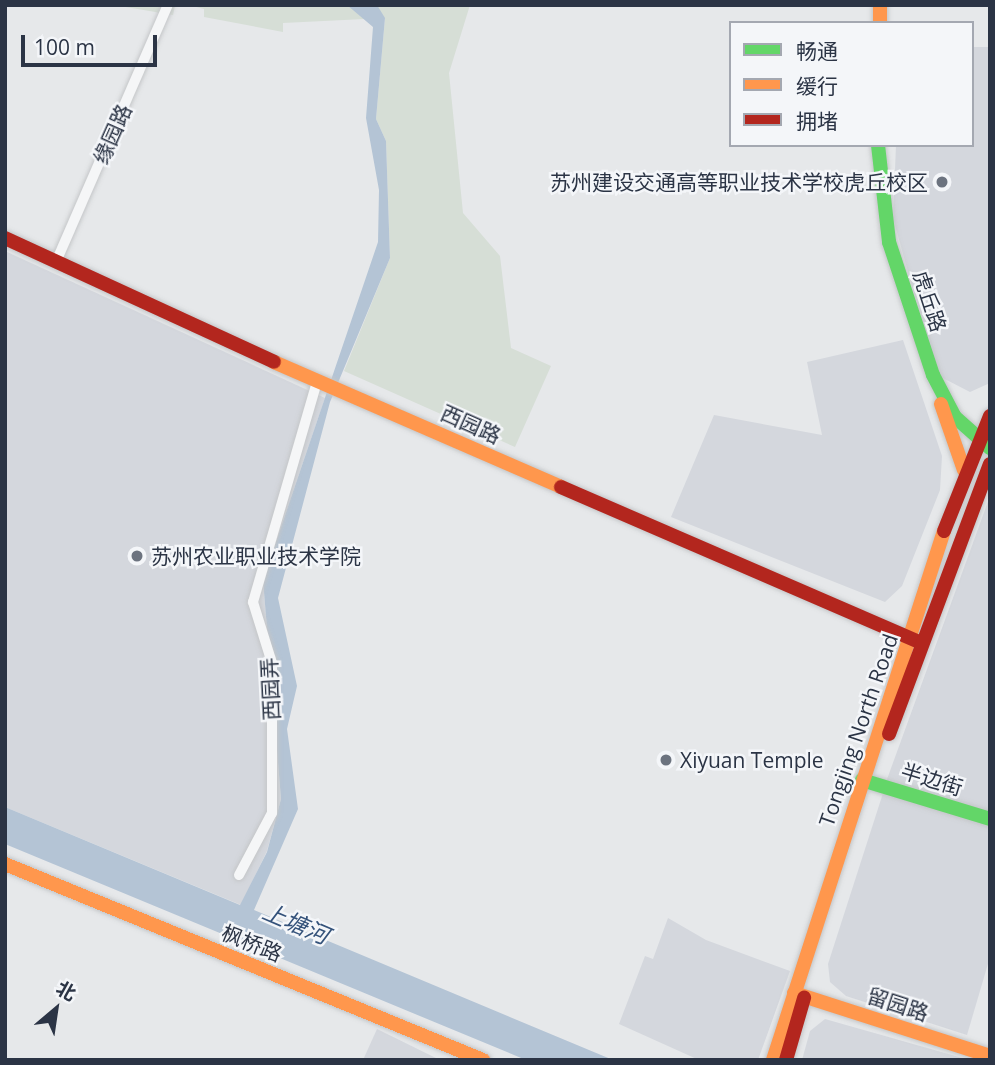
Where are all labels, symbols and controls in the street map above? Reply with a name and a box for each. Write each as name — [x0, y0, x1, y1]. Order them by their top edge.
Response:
scale bar — [24, 21, 161, 65]
legend — [729, 21, 974, 147]
text: 100 m — [34, 33, 95, 61]
text: 畅通 — [796, 37, 838, 65]
text: 缓行 — [796, 72, 838, 100]
street label: 缘园路 — [88, 100, 136, 168]
text: 拥堵 — [796, 107, 838, 135]
place label: 苏州建设交通高等职业技术学校虎丘校区 — [550, 169, 928, 195]
marker: 苏州建设交通高等职业技术学校虎丘校区 — [934, 174, 950, 190]
street label: 虎丘路 — [908, 267, 952, 335]
street label: 西园路 — [437, 400, 505, 448]
place label: 苏州农业职业技术学院 — [151, 543, 361, 569]
marker: 苏州农业职业技术学院 — [129, 548, 145, 564]
street label: Tongjing North Road — [813, 631, 903, 829]
street label: 西园弄 — [256, 657, 284, 721]
place label: Xiyuan Temple — [680, 747, 824, 773]
marker: Xiyuan Temple — [658, 752, 674, 768]
street label: 半边街 — [898, 758, 966, 800]
water label: 上塘河 — [259, 897, 333, 949]
street label: 枫桥路 — [218, 920, 286, 966]
north arrow — [21, 974, 91, 1044]
text: 北 — [52, 975, 81, 1007]
street label: 留园路 — [864, 982, 932, 1026]

